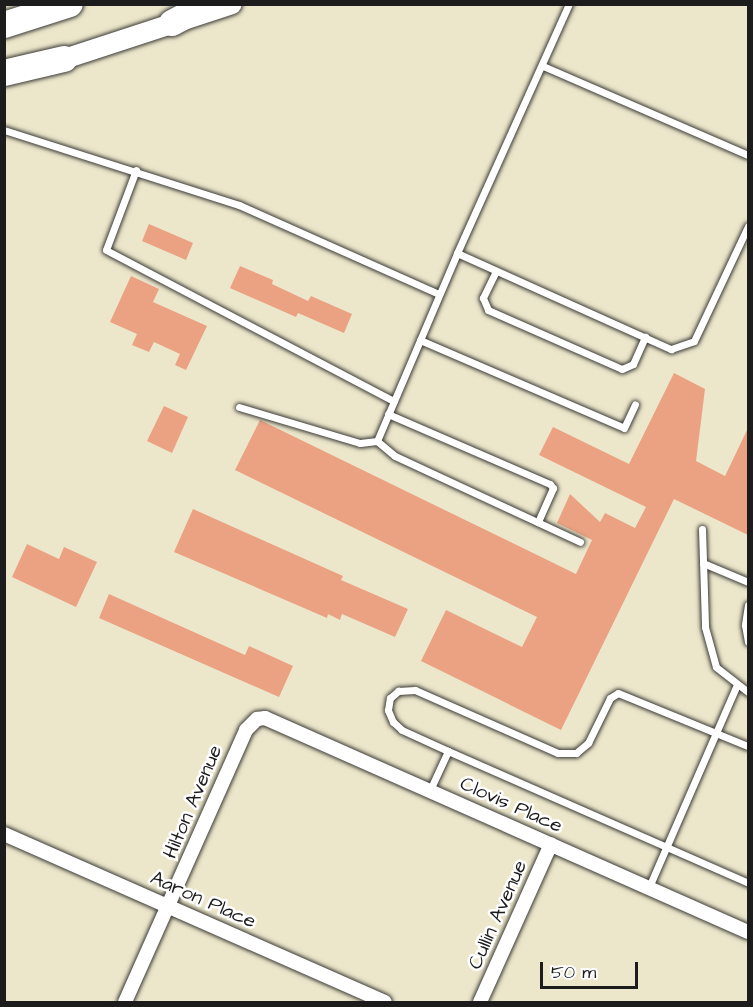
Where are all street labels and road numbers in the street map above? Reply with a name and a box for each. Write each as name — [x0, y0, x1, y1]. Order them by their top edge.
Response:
street label: Hilton Avenue — [158, 742, 228, 862]
street label: Clovis Place — [456, 772, 566, 838]
street label: Cullin Avenue — [463, 857, 533, 973]
street label: Aaron Place — [147, 866, 259, 934]

